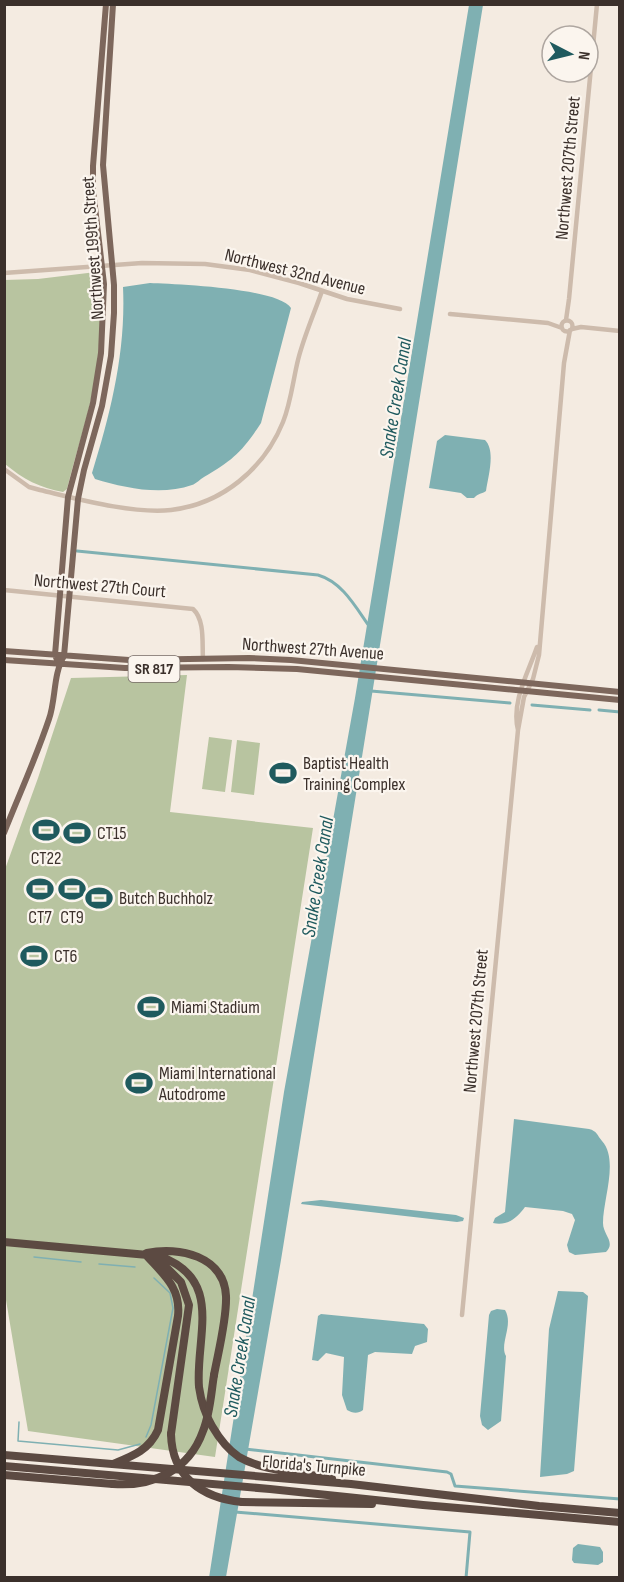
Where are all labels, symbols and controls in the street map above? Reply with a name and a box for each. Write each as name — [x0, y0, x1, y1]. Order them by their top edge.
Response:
north arrow — [540, 24, 600, 84]
text: N — [573, 50, 593, 61]
street label: Northwest 207th Street — [551, 95, 585, 241]
street label: Northwest 199th Street — [77, 175, 108, 320]
street label: Northwest 32nd Avenue — [222, 244, 368, 300]
water label: Snake Creek Canal — [375, 335, 418, 460]
street label: Northwest 27th Court — [33, 570, 167, 602]
street label: Northwest 27th Avenue — [241, 634, 385, 664]
road number: SR 817 — [128, 656, 180, 682]
place label: Baptist Health Training Complex — [303, 753, 405, 795]
sports icon: Baptist Health Training Complex — [268, 758, 298, 788]
water label: Snake Creek Canal — [297, 814, 340, 939]
sports icon: CT22 — [31, 815, 61, 845]
sports icon: CT15 — [62, 818, 92, 848]
place label: CT15 — [97, 823, 127, 844]
place label: CT22 — [31, 848, 61, 869]
sports icon: CT7 — [25, 874, 55, 904]
sports icon: CT9 — [57, 874, 87, 904]
sports icon: Butch Buchholz — [84, 883, 114, 913]
place label: Butch Buchholz — [119, 888, 214, 909]
place label: CT7 — [28, 907, 52, 928]
place label: CT9 — [60, 907, 84, 928]
sports icon: CT6 — [19, 941, 49, 971]
place label: CT6 — [54, 946, 77, 967]
street label: Northwest 207th Street — [459, 948, 493, 1094]
sports icon: Miami Stadium — [136, 992, 166, 1022]
place label: Miami Stadium — [171, 997, 260, 1018]
place label: Miami International Autodrome — [158, 1063, 276, 1105]
sports icon: Miami International Autodrome — [124, 1068, 154, 1098]
water label: Snake Creek Canal — [219, 1294, 262, 1419]
street label: Florida's Turnpike — [261, 1451, 367, 1481]

